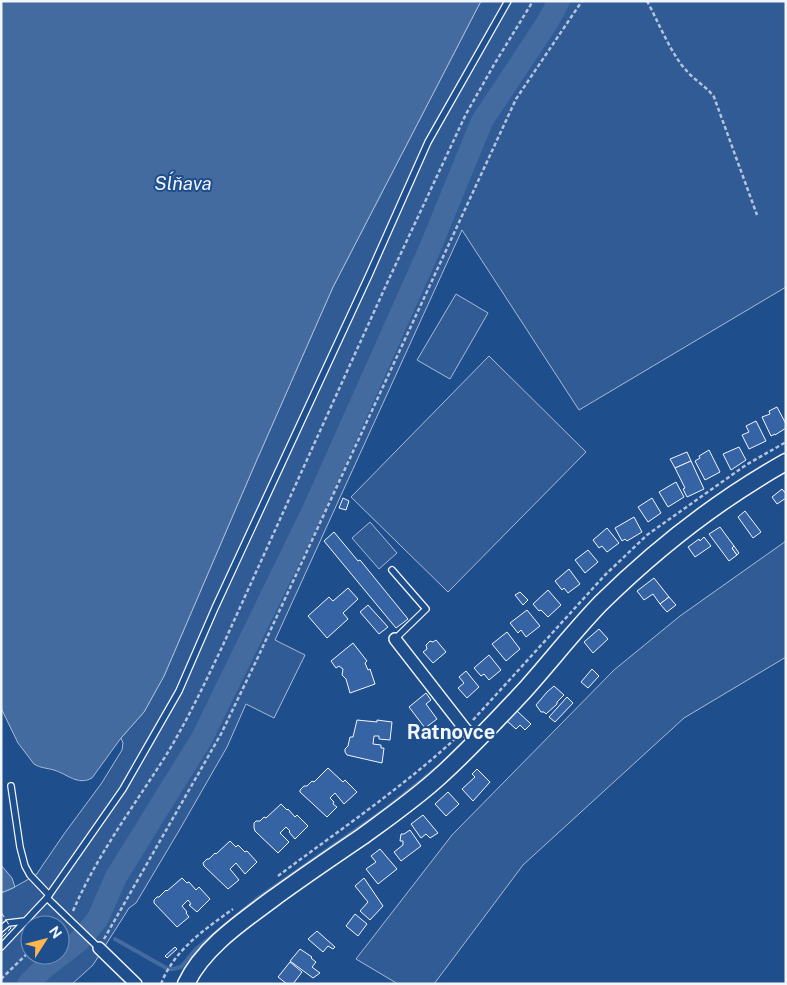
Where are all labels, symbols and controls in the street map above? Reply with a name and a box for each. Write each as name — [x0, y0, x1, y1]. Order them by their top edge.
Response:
water label: Sĺňava — [154, 171, 212, 194]
district label: Ratnovce — [407, 720, 495, 744]
north arrow — [20, 915, 70, 965]
text: N — [46, 923, 65, 941]

